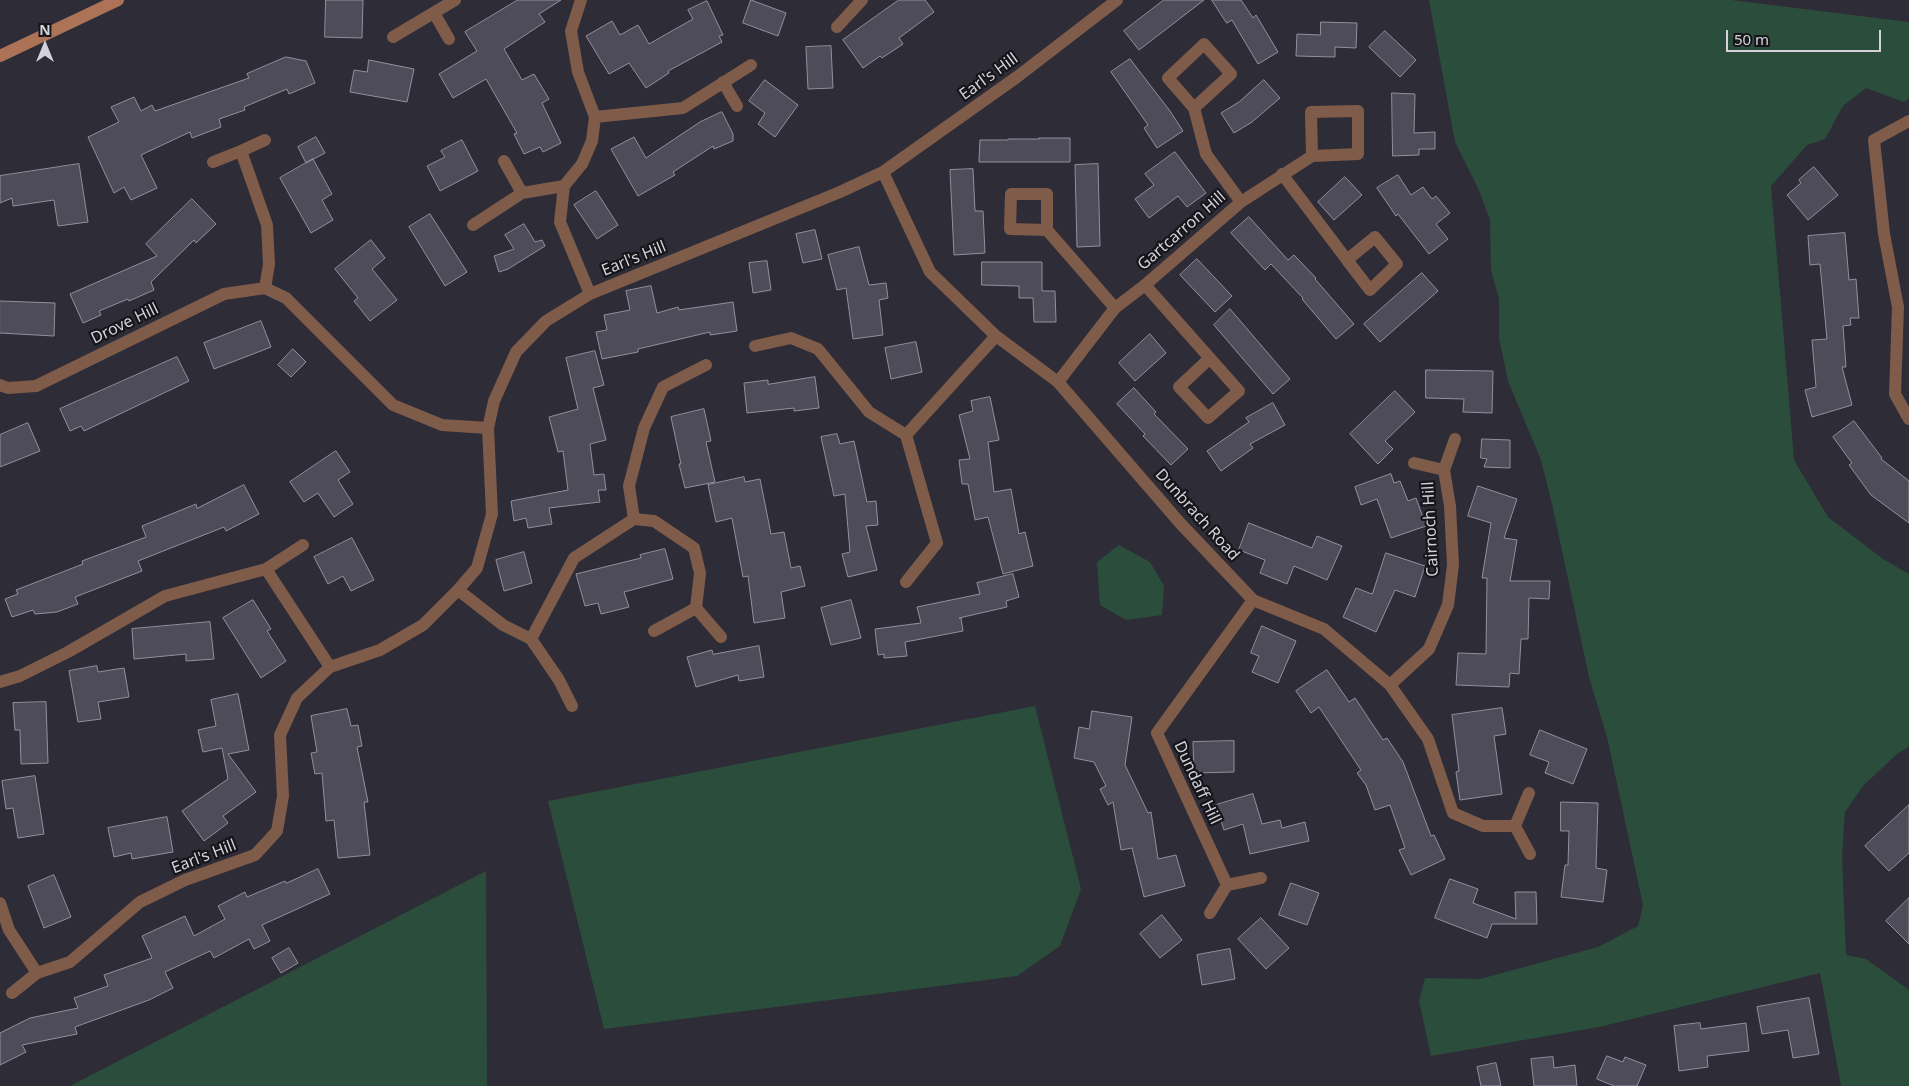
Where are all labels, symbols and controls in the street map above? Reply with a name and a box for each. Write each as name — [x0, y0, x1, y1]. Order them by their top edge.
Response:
north arrow — [20, 20, 70, 70]
text: N — [39, 20, 51, 39]
scale bar — [1729, 20, 1884, 52]
text: 50 m — [1734, 29, 1769, 49]
street label: Earl's Hill — [956, 49, 1022, 105]
street label: Gartcarron Hill — [1134, 187, 1230, 275]
street label: Earl's Hill — [599, 237, 669, 281]
street label: Drove Hill — [88, 299, 162, 349]
street label: Dunbrach Road — [1151, 465, 1243, 565]
street label: Cairnoch Hill — [1419, 481, 1443, 577]
street label: Dundaff Hill — [1169, 738, 1225, 828]
street label: Earl's Hill — [169, 836, 239, 878]

